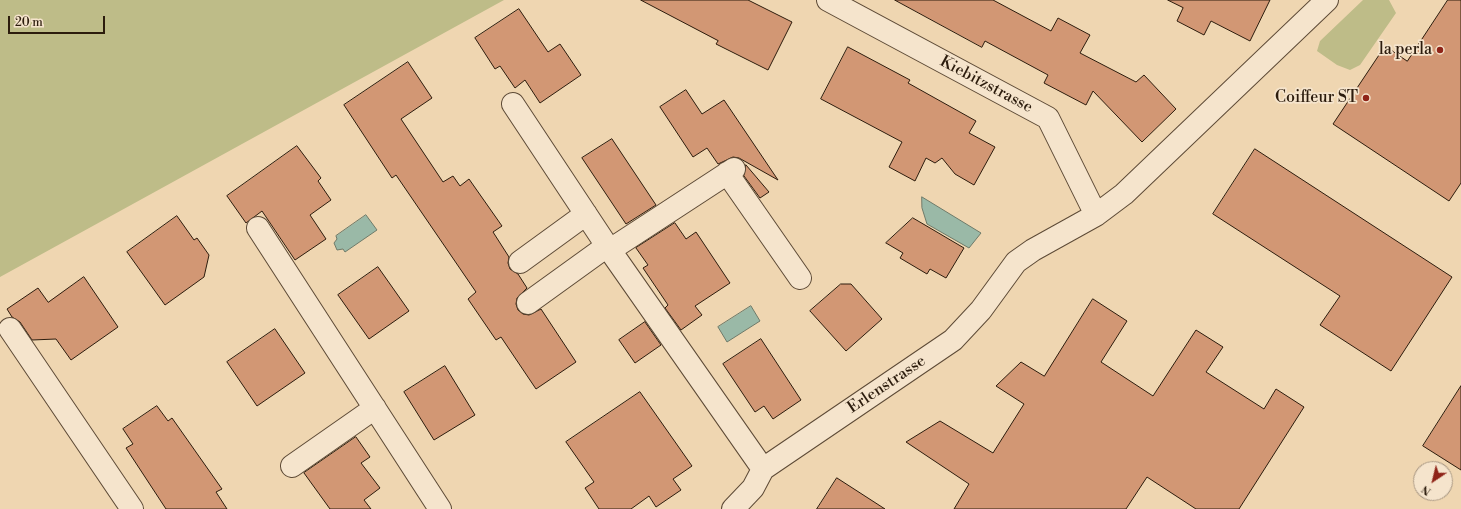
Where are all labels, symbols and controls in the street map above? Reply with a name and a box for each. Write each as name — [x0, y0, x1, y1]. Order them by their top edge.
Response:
scale bar — [10, 8, 107, 34]
text: 20 m — [15, 15, 43, 30]
place label: la perla — [1379, 40, 1432, 60]
marker: la perla — [1435, 45, 1445, 55]
street label: Kiebitzstrasse — [936, 52, 1036, 118]
place label: Coiffeur ST — [1275, 88, 1358, 108]
marker: Coiffeur ST — [1361, 93, 1371, 103]
street label: Erlenstrasse — [844, 352, 930, 418]
north arrow — [1413, 461, 1453, 501]
text: N — [1419, 482, 1434, 498]

